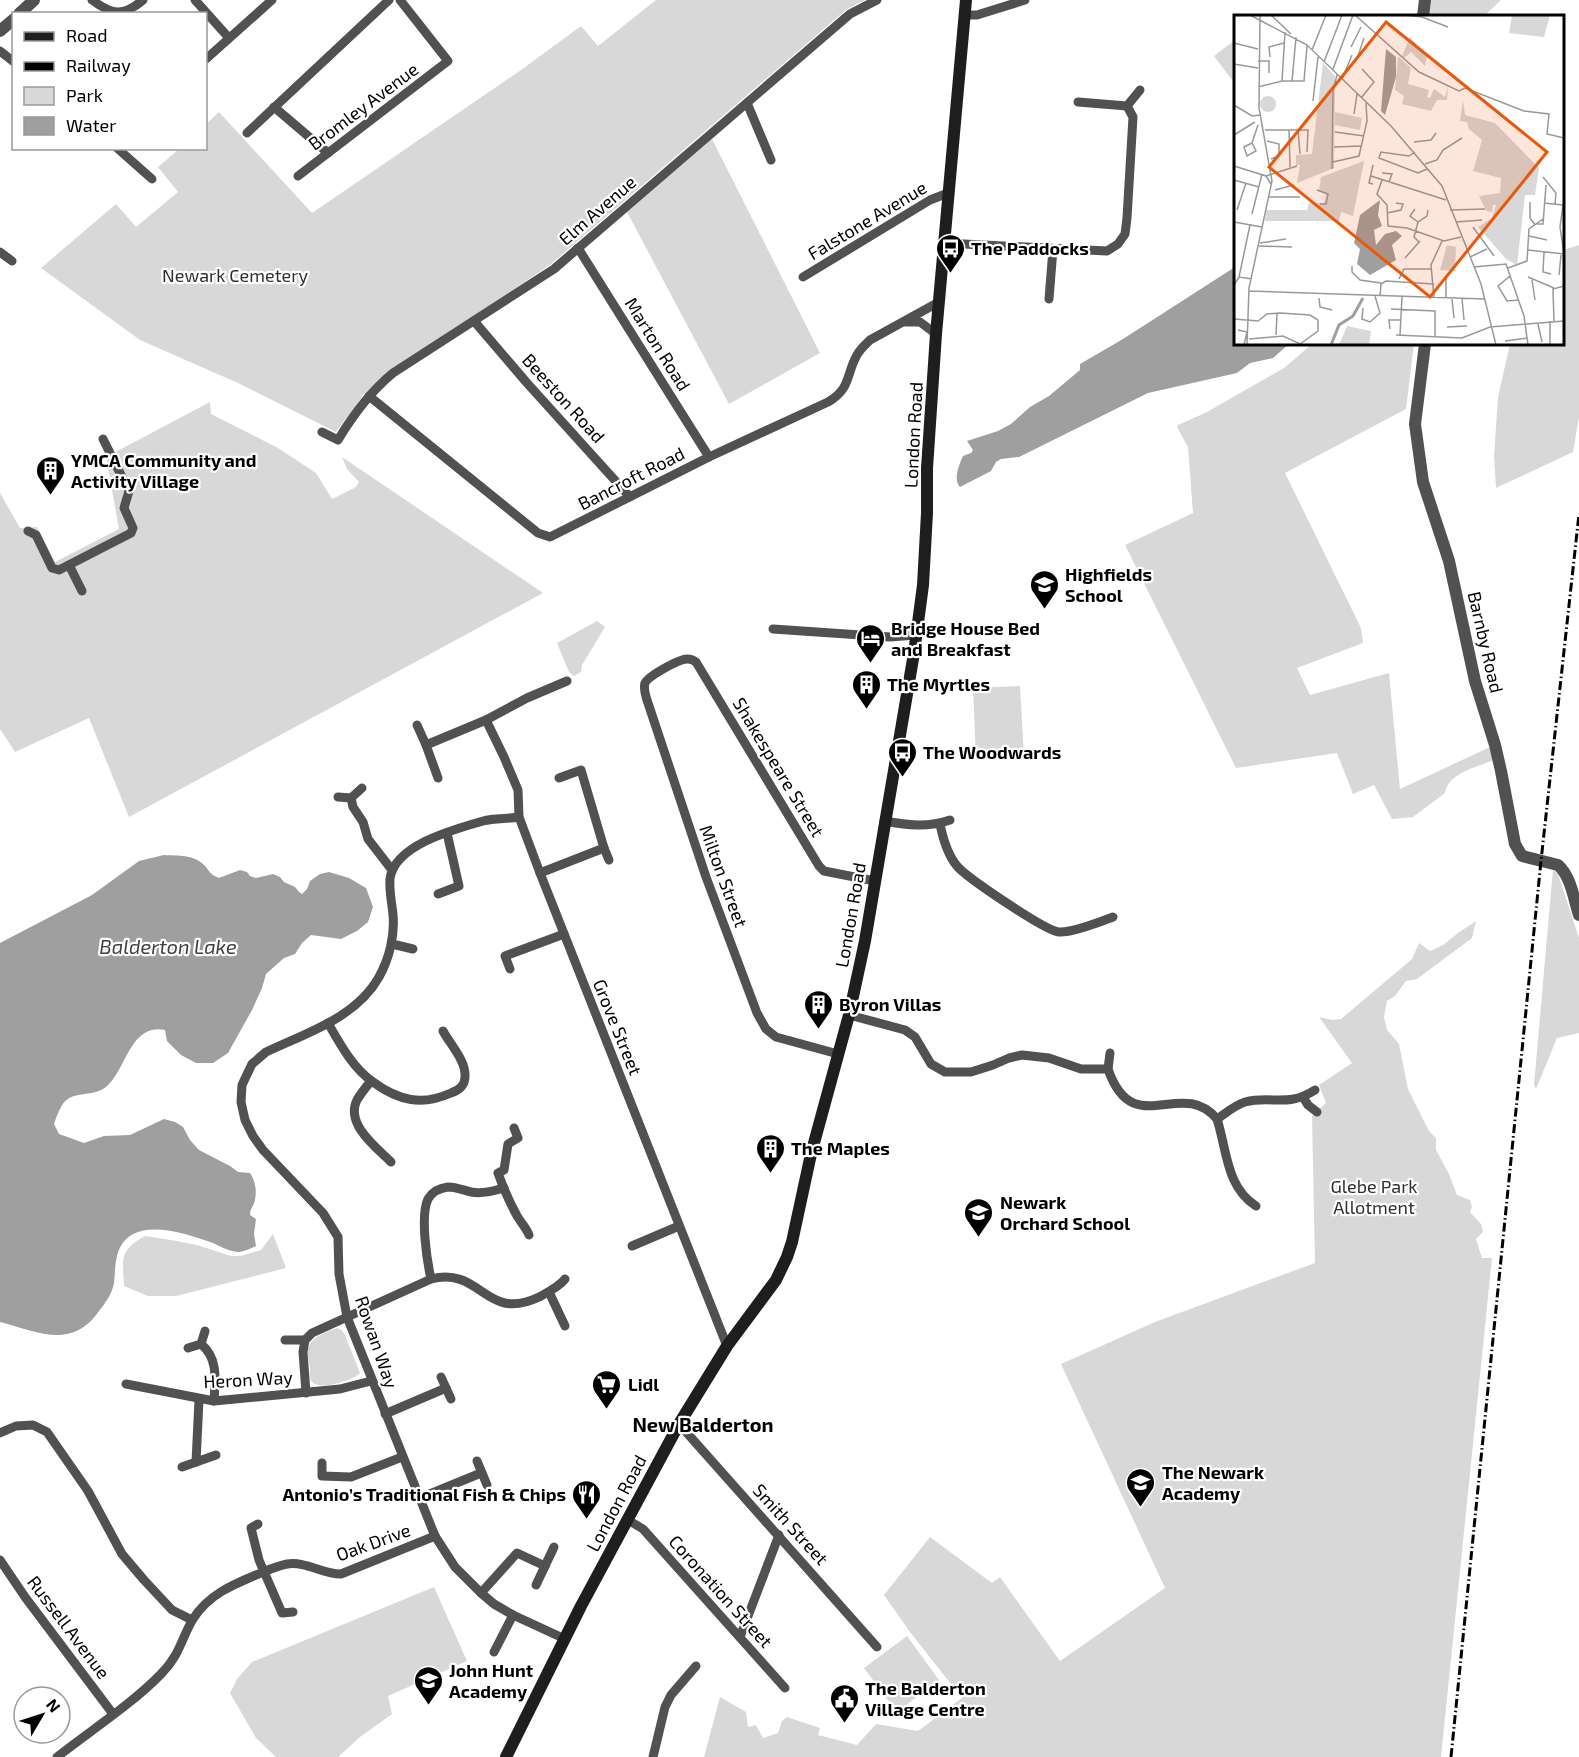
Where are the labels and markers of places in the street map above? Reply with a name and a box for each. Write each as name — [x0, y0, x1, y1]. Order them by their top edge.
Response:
bus stop icon: The Paddocks — [934, 232, 966, 274]
place label: The Paddocks — [971, 237, 1089, 259]
place label: YMCA Community and Activity Village — [71, 449, 256, 492]
building icon: YMCA Community and Activity Village — [34, 454, 66, 496]
place label: Highfields School — [1065, 563, 1152, 606]
school or university icon: Highfields School — [1028, 568, 1060, 610]
place label: Bridge House Bed and Breakfast — [891, 617, 1040, 660]
hotel icon: Bridge House Bed and Breakfast — [854, 622, 886, 664]
building icon: The Myrtles — [850, 668, 882, 710]
place label: The Myrtles — [887, 673, 990, 695]
bus stop icon: The Woodwards — [886, 736, 918, 778]
place label: The Woodwards — [923, 741, 1061, 763]
building icon: Byron Villas — [802, 988, 834, 1030]
place label: Byron Villas — [839, 993, 941, 1015]
building icon: The Maples — [754, 1132, 786, 1174]
place label: The Maples — [791, 1137, 890, 1159]
place label: Newark Orchard School — [1000, 1191, 1130, 1234]
school or university icon: Newark Orchard School — [963, 1196, 995, 1238]
supermarket icon: Lidl — [591, 1368, 623, 1410]
place label: Lidl — [628, 1373, 659, 1395]
place label: The Newark Academy — [1162, 1461, 1264, 1504]
school or university icon: The Newark Academy — [1125, 1466, 1157, 1508]
restaurant icon: Antonio’s Traditional Fish & Chips — [571, 1478, 603, 1520]
place label: Antonio’s Traditional Fish & Chips — [282, 1483, 566, 1505]
place label: John Hunt Academy — [449, 1659, 534, 1702]
school or university icon: John Hunt Academy — [412, 1664, 444, 1706]
place label: The Balderton Village Centre — [865, 1677, 986, 1720]
public building icon: The Balderton Village Centre — [828, 1682, 860, 1724]

